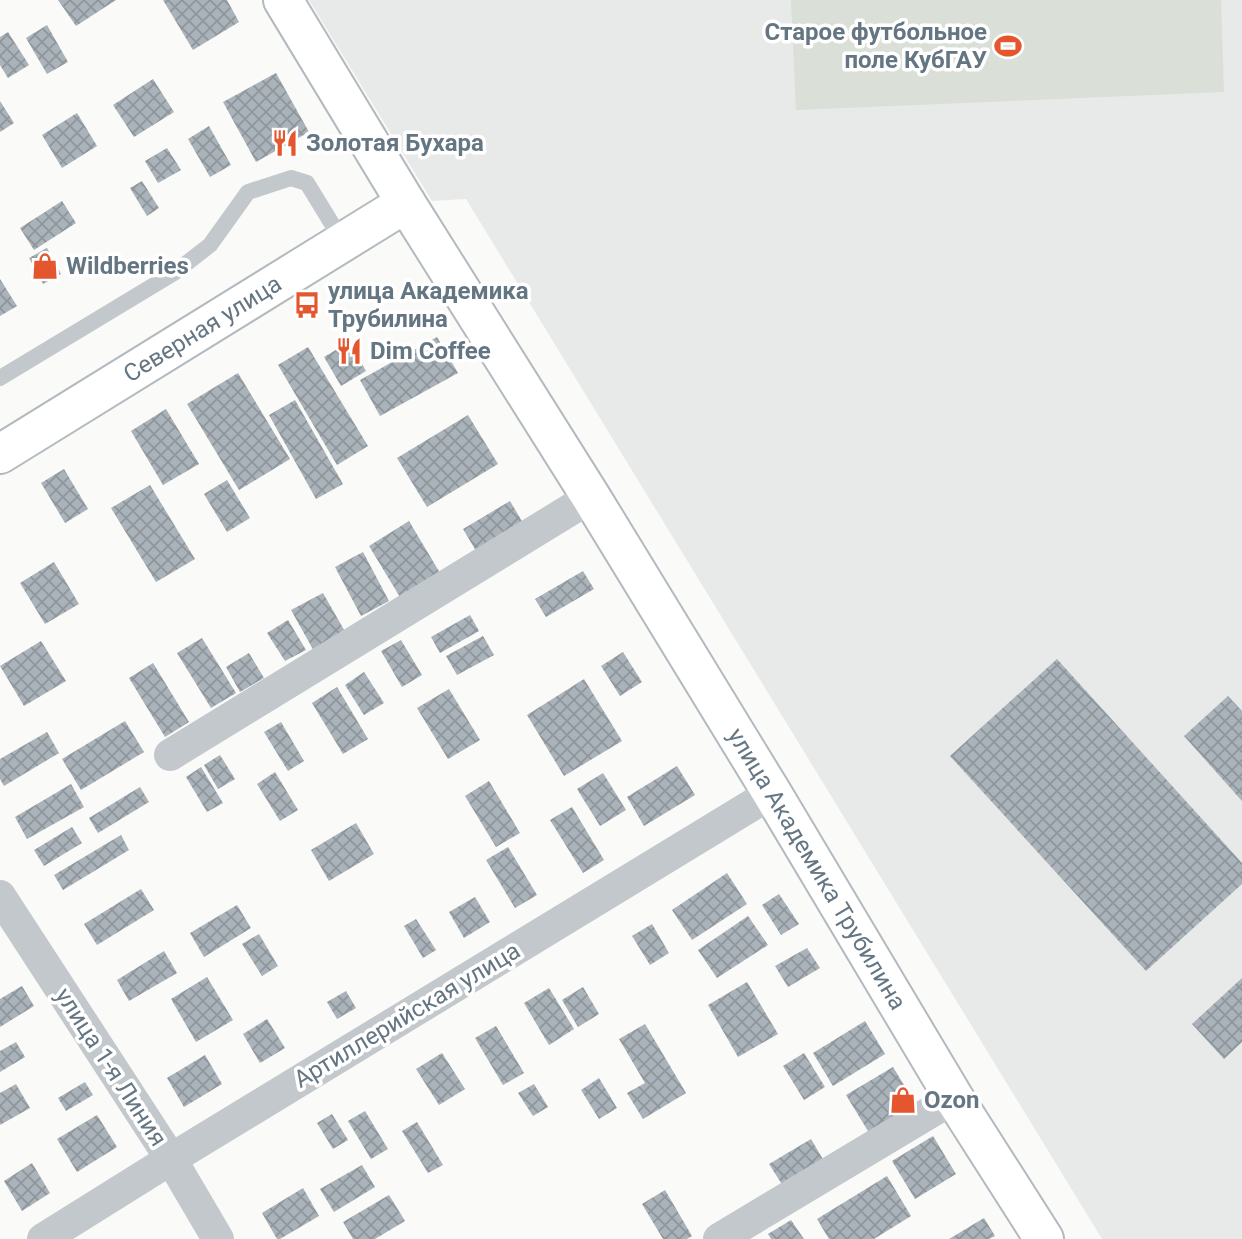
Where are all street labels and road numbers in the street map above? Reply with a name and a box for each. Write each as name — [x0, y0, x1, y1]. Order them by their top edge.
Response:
street label: Северная улица — [118, 270, 286, 388]
street label: улица Академика Трубилина — [722, 723, 912, 1015]
street label: Артиллерийская улица — [289, 936, 525, 1094]
street label: улица 1-я Линия — [49, 983, 173, 1151]

